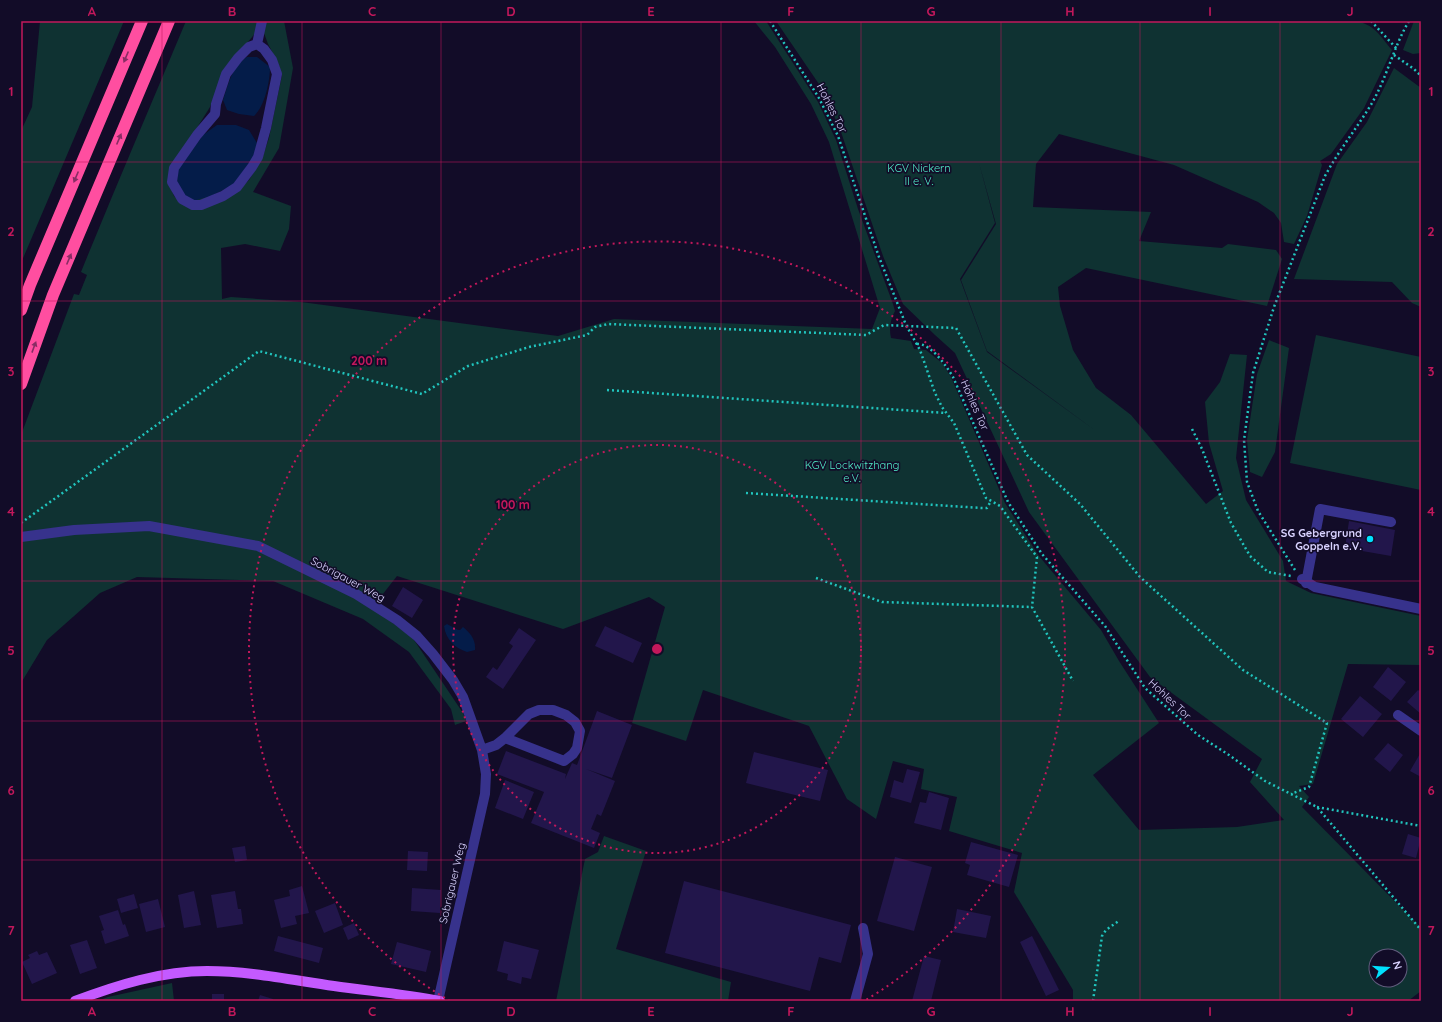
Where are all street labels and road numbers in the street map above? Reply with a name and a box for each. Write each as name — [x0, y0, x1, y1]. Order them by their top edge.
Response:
street label: Hohles Tor — [814, 81, 851, 136]
street label: Hohles Tor — [958, 378, 993, 433]
street label: Sobrigauer Weg — [308, 553, 388, 605]
street label: Hohles Tor — [1146, 676, 1195, 723]
street label: Sobrigauer Weg — [436, 841, 468, 925]

